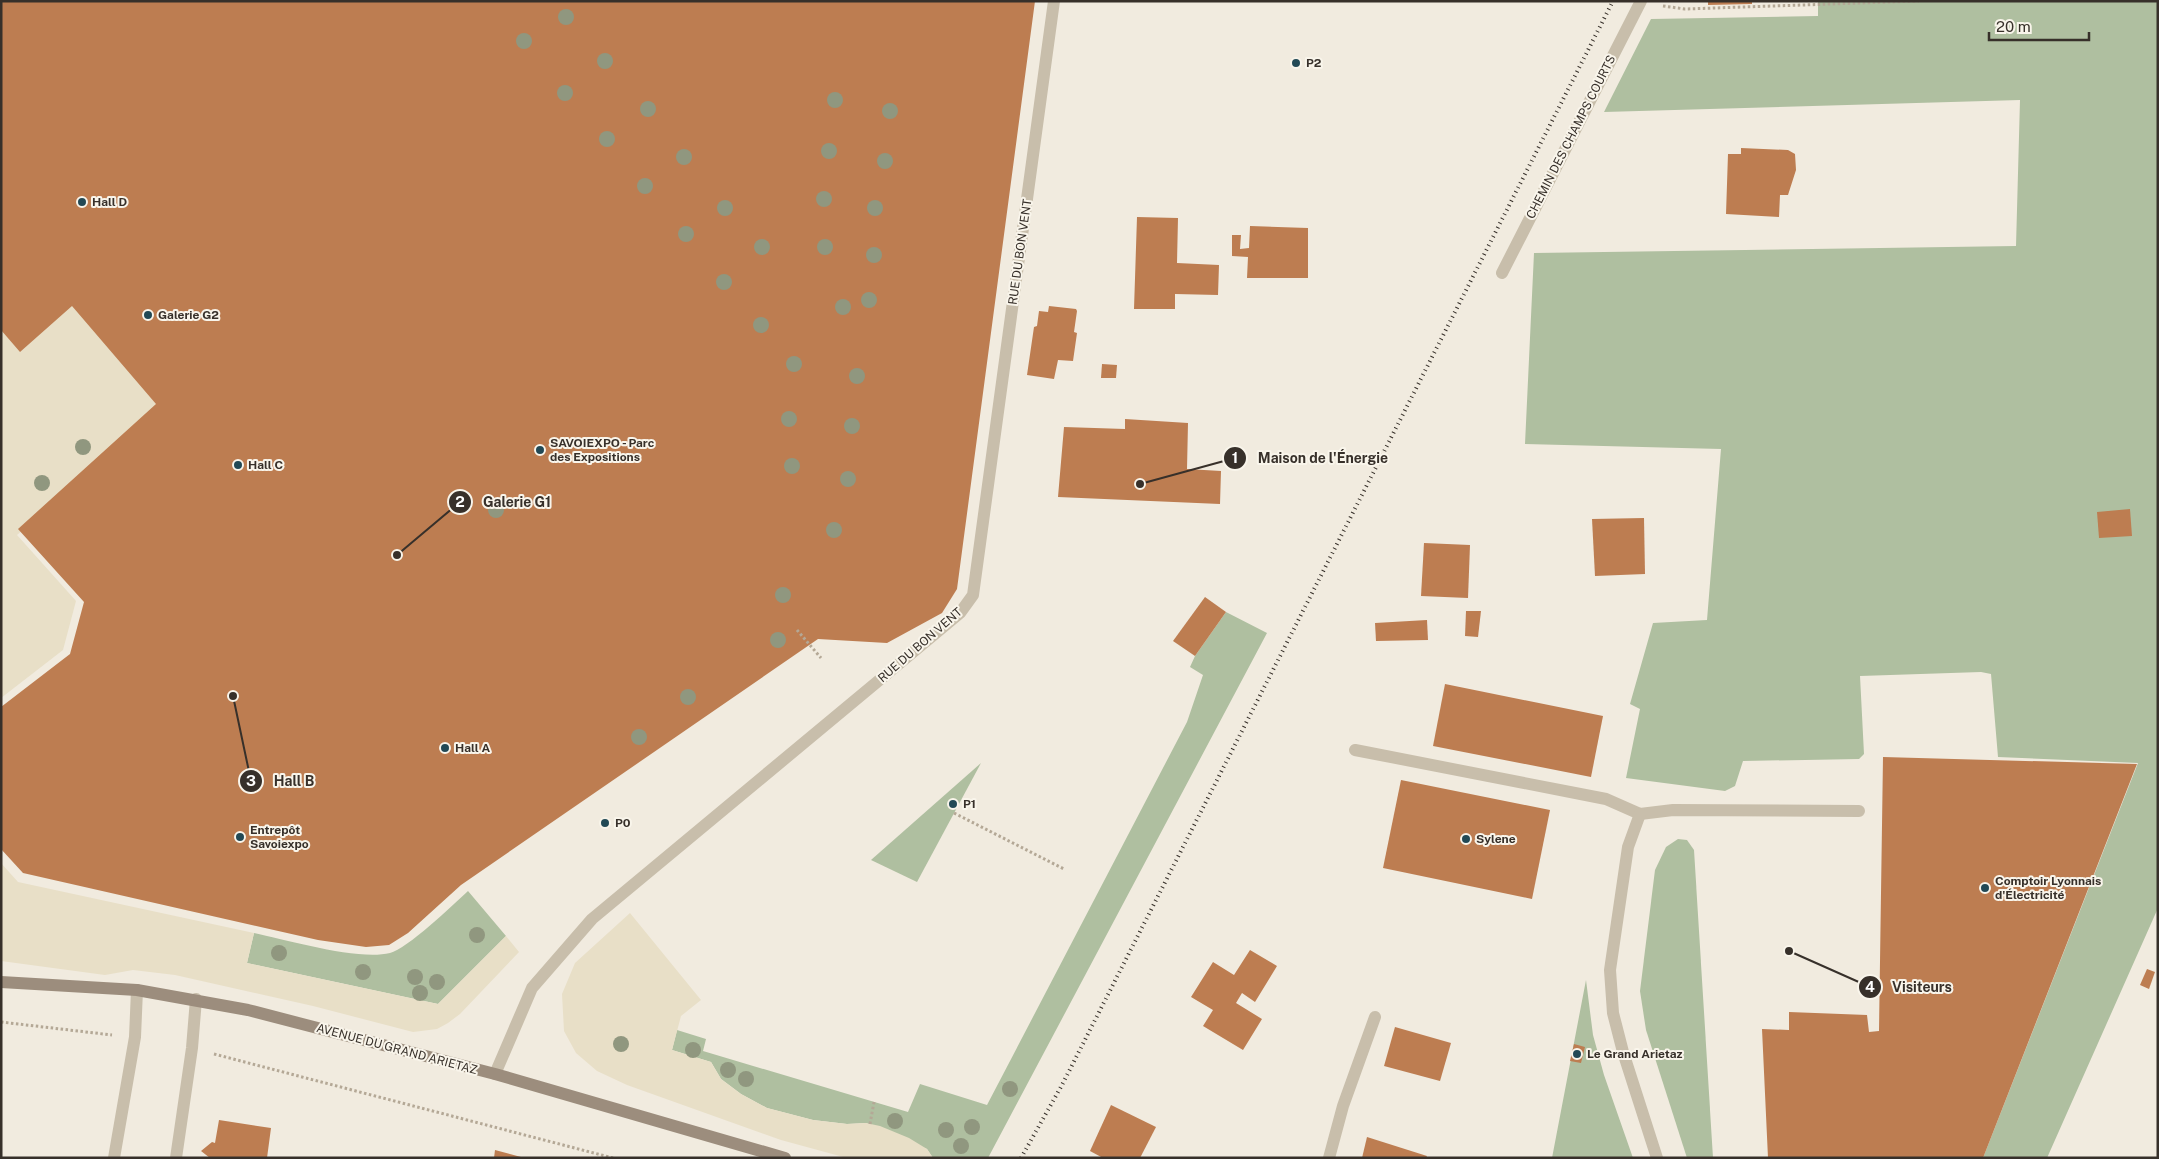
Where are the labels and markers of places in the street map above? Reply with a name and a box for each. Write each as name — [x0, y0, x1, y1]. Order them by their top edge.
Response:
place label: P2 — [1306, 56, 1322, 70]
marker: P2 — [1290, 57, 1302, 69]
place label: Hall D — [92, 195, 127, 209]
marker: Hall D — [76, 196, 88, 208]
place label: Galerie G2 — [158, 308, 219, 322]
marker: Galerie G2 — [142, 309, 154, 321]
place label: SAVOIEXPO - Parc des Expositions — [550, 436, 655, 464]
callout: Maison de l'Énergie — [1222, 443, 1398, 472]
marker: SAVOIEXPO - Parc des Expositions — [534, 444, 546, 456]
place label: Hall C — [248, 458, 283, 472]
marker: Hall C — [232, 459, 244, 471]
callout: Galerie G1 — [448, 488, 561, 517]
place label: Hall A — [455, 741, 490, 755]
marker: Hall A — [439, 742, 451, 754]
callout: Hall B — [239, 767, 324, 796]
place label: P1 — [963, 797, 976, 811]
marker: P1 — [947, 798, 959, 810]
place label: P0 — [615, 816, 631, 830]
marker: P0 — [599, 817, 611, 829]
place label: Entrepôt Savoiexpo — [250, 823, 309, 851]
marker: Entrepôt Savoiexpo — [234, 831, 246, 843]
place label: Sylene — [1476, 832, 1516, 846]
marker: Sylene — [1460, 833, 1472, 845]
place label: Comptoir Lyonnais d'Électricité — [1995, 874, 2101, 902]
marker: Comptoir Lyonnais d'Électricité — [1979, 882, 1991, 894]
callout: Visiteurs — [1857, 972, 1962, 1001]
place label: Le Grand Arietaz — [1587, 1047, 1683, 1061]
marker: Le Grand Arietaz — [1571, 1048, 1583, 1060]

